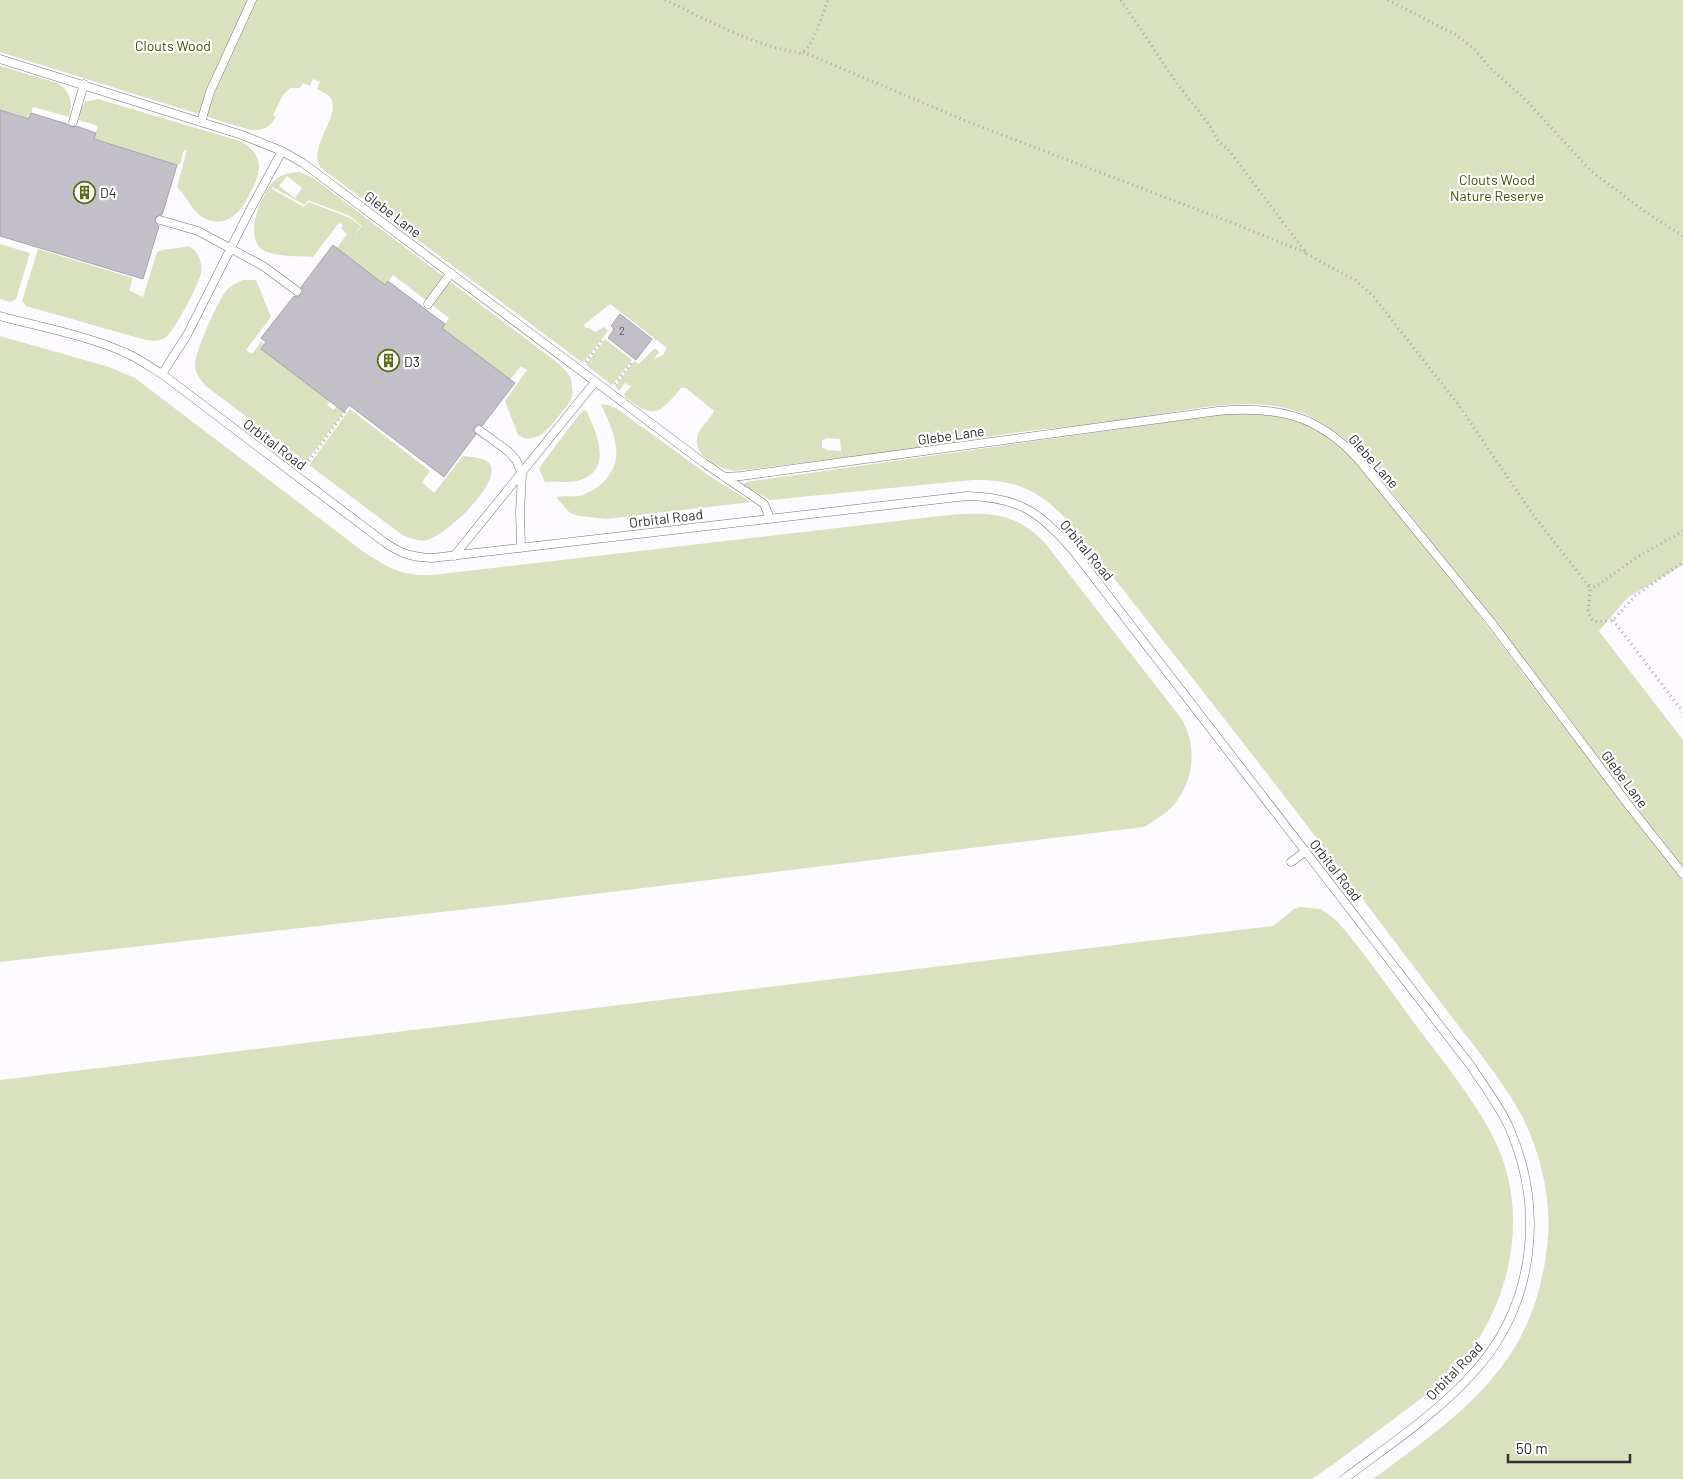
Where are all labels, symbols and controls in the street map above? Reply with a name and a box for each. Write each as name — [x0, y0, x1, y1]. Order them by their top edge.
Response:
park label: Clouts Wood — [135, 37, 211, 54]
park label: Clouts Wood Nature Reserve — [1450, 171, 1544, 204]
building icon: D4 — [72, 180, 96, 204]
place label: D4 — [100, 184, 116, 201]
street label: Glebe Lane — [361, 187, 425, 241]
house number: 2 — [619, 324, 625, 337]
building icon: D3 — [376, 349, 400, 373]
place label: D3 — [404, 353, 420, 370]
street label: Orbital Road — [240, 415, 310, 473]
street label: Glebe Lane — [917, 422, 985, 448]
street label: Glebe Lane — [1345, 430, 1403, 492]
street label: Orbital Road — [628, 505, 704, 531]
street label: Orbital Road — [1057, 516, 1117, 584]
street label: Glebe Lane — [1598, 747, 1652, 811]
street label: Orbital Road — [1306, 836, 1366, 904]
street label: Orbital Road — [1422, 1338, 1486, 1404]
scale bar — [1508, 1432, 1630, 1464]
text: 50 m — [1516, 1439, 1548, 1457]

